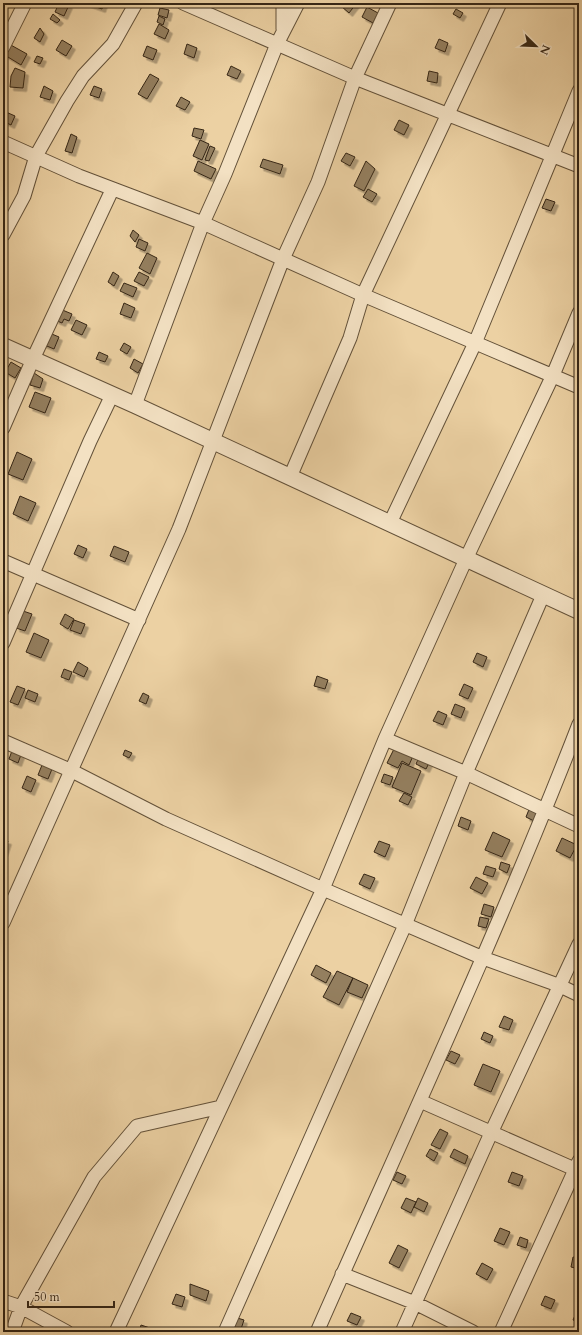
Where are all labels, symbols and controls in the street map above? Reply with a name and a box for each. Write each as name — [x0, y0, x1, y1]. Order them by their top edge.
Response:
north arrow — [516, 26, 556, 66]
text: N — [536, 42, 554, 57]
scale bar — [28, 1283, 114, 1309]
text: 50 m — [34, 1289, 61, 1305]

